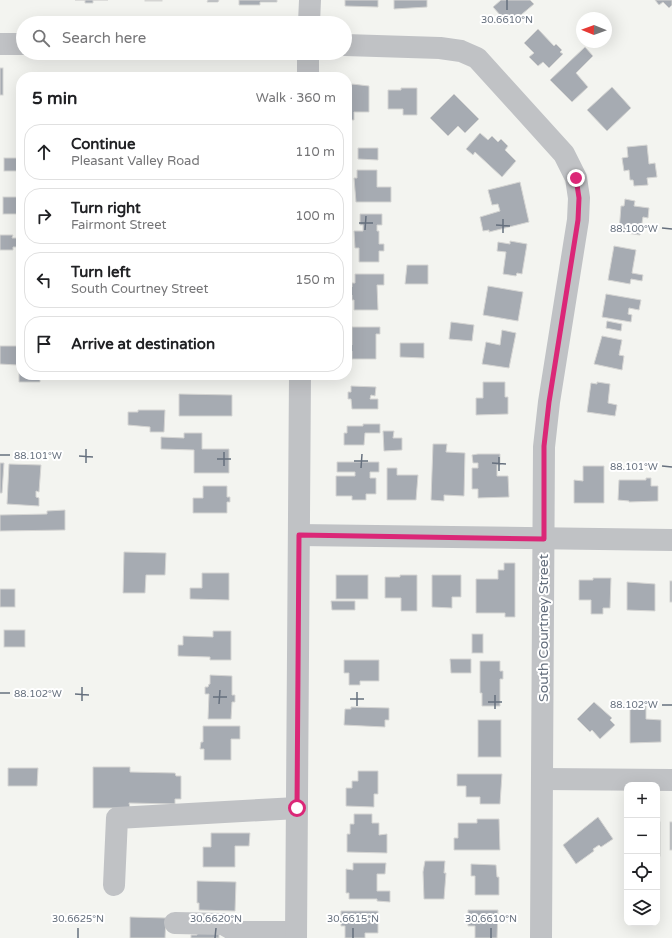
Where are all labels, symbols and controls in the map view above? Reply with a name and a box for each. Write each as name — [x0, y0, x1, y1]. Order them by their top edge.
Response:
north arrow — [576, 12, 612, 48]
text: 30.6610°N — [481, 14, 533, 26]
search box — [16, 16, 352, 60]
icon: search — [30, 27, 52, 49]
text: Search here — [62, 29, 146, 47]
text: 5 min — [32, 88, 77, 109]
text: Walk · 360 m — [256, 90, 336, 106]
text: Continue — [71, 135, 135, 153]
icon: ahead — [33, 141, 55, 163]
text: 110 m — [295, 144, 335, 160]
text: Pleasant Valley Road — [71, 153, 200, 169]
route end — [567, 169, 585, 187]
text: Turn right — [71, 199, 141, 217]
icon: right — [33, 205, 55, 227]
text: 100 m — [295, 208, 335, 224]
text: Fairmont Street — [71, 217, 167, 233]
text: 88.100°W — [610, 223, 658, 235]
text: Turn left — [71, 263, 131, 281]
icon: left — [33, 269, 55, 291]
text: 150 m — [295, 272, 335, 288]
text: South Courtney Street — [71, 281, 208, 297]
icon: arrive — [33, 333, 55, 355]
text: Arrive at destination — [71, 335, 215, 353]
text: 88.101°W — [14, 450, 62, 462]
text: 88.101°W — [610, 461, 658, 473]
street label: South Courtney Street — [535, 553, 552, 702]
text: 88.102°W — [14, 688, 62, 700]
text: 88.102°W — [610, 699, 658, 711]
map controls — [624, 782, 660, 926]
button: + — [624, 782, 660, 818]
route start — [288, 799, 306, 817]
button: − — [624, 818, 660, 854]
button: locate — [624, 854, 660, 890]
button: layers — [624, 890, 660, 926]
text: 30.6625°N — [52, 913, 104, 925]
text: 30.6620°N — [190, 913, 242, 925]
text: 30.6615°N — [327, 913, 379, 925]
text: 30.6610°N — [465, 913, 517, 925]

